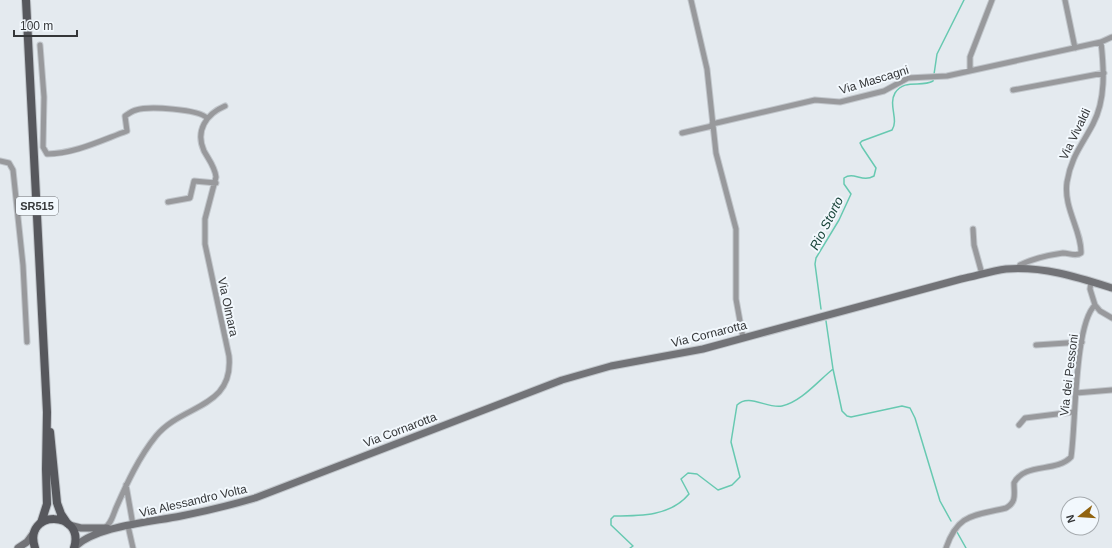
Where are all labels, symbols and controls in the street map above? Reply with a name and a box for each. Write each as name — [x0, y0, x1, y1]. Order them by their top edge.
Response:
scale bar — [14, 12, 77, 38]
text: 100 m — [20, 19, 53, 33]
street label: Via Mascagni — [838, 63, 910, 97]
street label: Via Vivaldi — [1057, 106, 1093, 162]
water label: Rio Storto — [807, 194, 846, 252]
road number: SR515 — [16, 197, 58, 215]
street label: Via Olmara — [215, 276, 241, 338]
street label: Via Cornarotta — [670, 318, 748, 350]
street label: Via dei Pessoni — [1057, 333, 1081, 417]
street label: Via Cornarotta — [361, 410, 439, 450]
street label: Via Alessandro Volta — [138, 482, 248, 520]
north arrow — [1060, 496, 1100, 536]
text: N — [1064, 513, 1077, 524]

